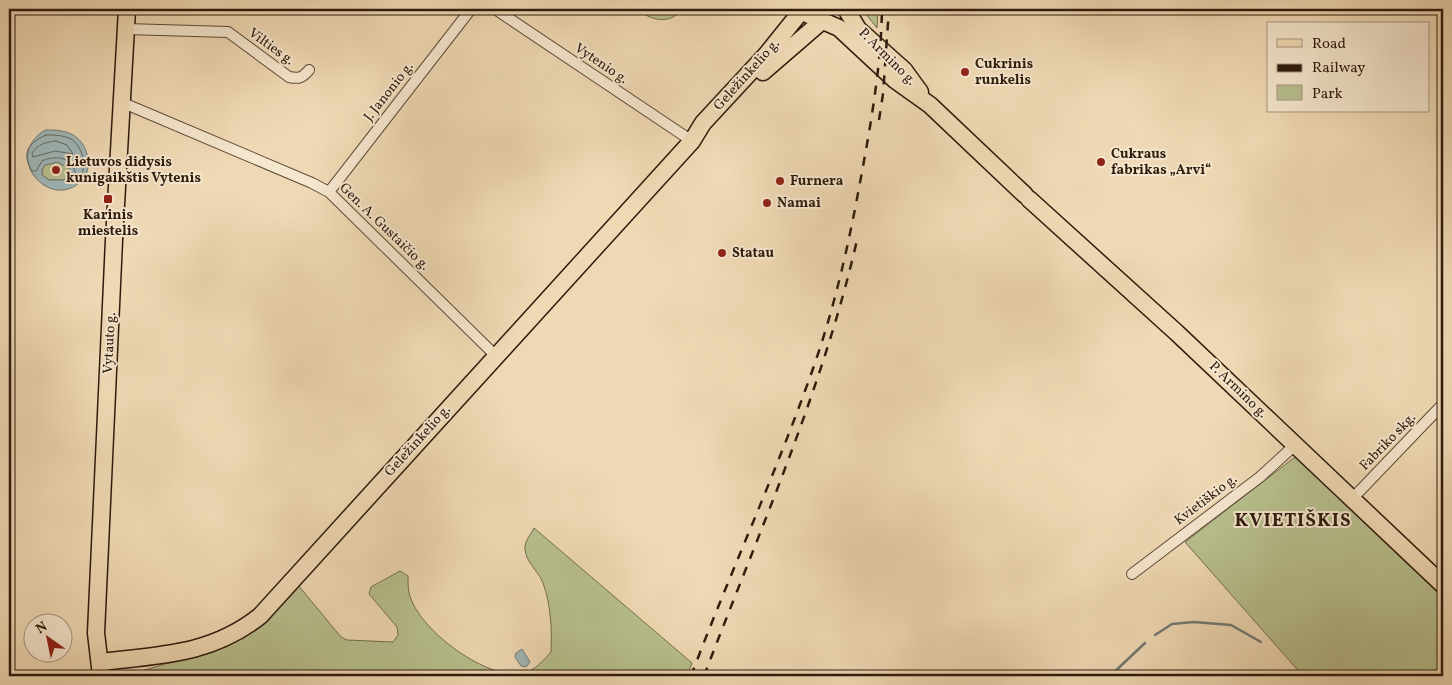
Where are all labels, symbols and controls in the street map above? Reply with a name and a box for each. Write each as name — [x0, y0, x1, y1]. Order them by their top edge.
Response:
legend — [1267, 22, 1430, 112]
street label: Vilties g. — [244, 24, 298, 70]
street label: P. Armino g. — [854, 24, 920, 90]
text: Road — [1312, 34, 1346, 55]
street label: Geležinkelio g. — [710, 35, 784, 115]
street label: Vytenio g. — [570, 39, 632, 89]
place label: Cukrinis runkelis — [975, 55, 1033, 90]
street label: J. Janonio g. — [360, 58, 418, 126]
text: Railway — [1312, 58, 1365, 79]
marker: Cukrinis runkelis — [959, 66, 971, 78]
text: Park — [1312, 84, 1343, 105]
place label: Cukraus fabrikas „Arvi“ — [1111, 145, 1211, 180]
place label: Lietuvos didysis kunigaikštis Vytenis — [66, 153, 201, 188]
marker: Cukraus fabrikas „Arvi“ — [1095, 156, 1107, 168]
marker: Lietuvos didysis kunigaikštis Vytenis — [50, 164, 62, 176]
place label: Furnera — [790, 172, 844, 191]
marker: Furnera — [774, 175, 786, 187]
street label: Gen. A. Gustaičio g. — [335, 179, 433, 275]
marker: Karinis miestelis — [102, 193, 114, 205]
place label: Namai — [777, 194, 821, 213]
marker: Namai — [761, 197, 773, 209]
place label: Karinis miestelis — [78, 206, 138, 241]
place label: Statau — [732, 244, 774, 263]
marker: Statau — [716, 247, 728, 259]
street label: Vytauto g. — [99, 312, 121, 374]
street label: P. Armino g. — [1205, 357, 1271, 423]
street label: Geležinkelio g. — [381, 401, 455, 481]
street label: Fabriko skg. — [1356, 409, 1420, 475]
street label: Kvietiškio g. — [1171, 470, 1241, 530]
district label: KVIETIŠKIS — [1235, 508, 1352, 534]
north arrow — [22, 612, 72, 662]
text: N — [32, 618, 51, 639]

